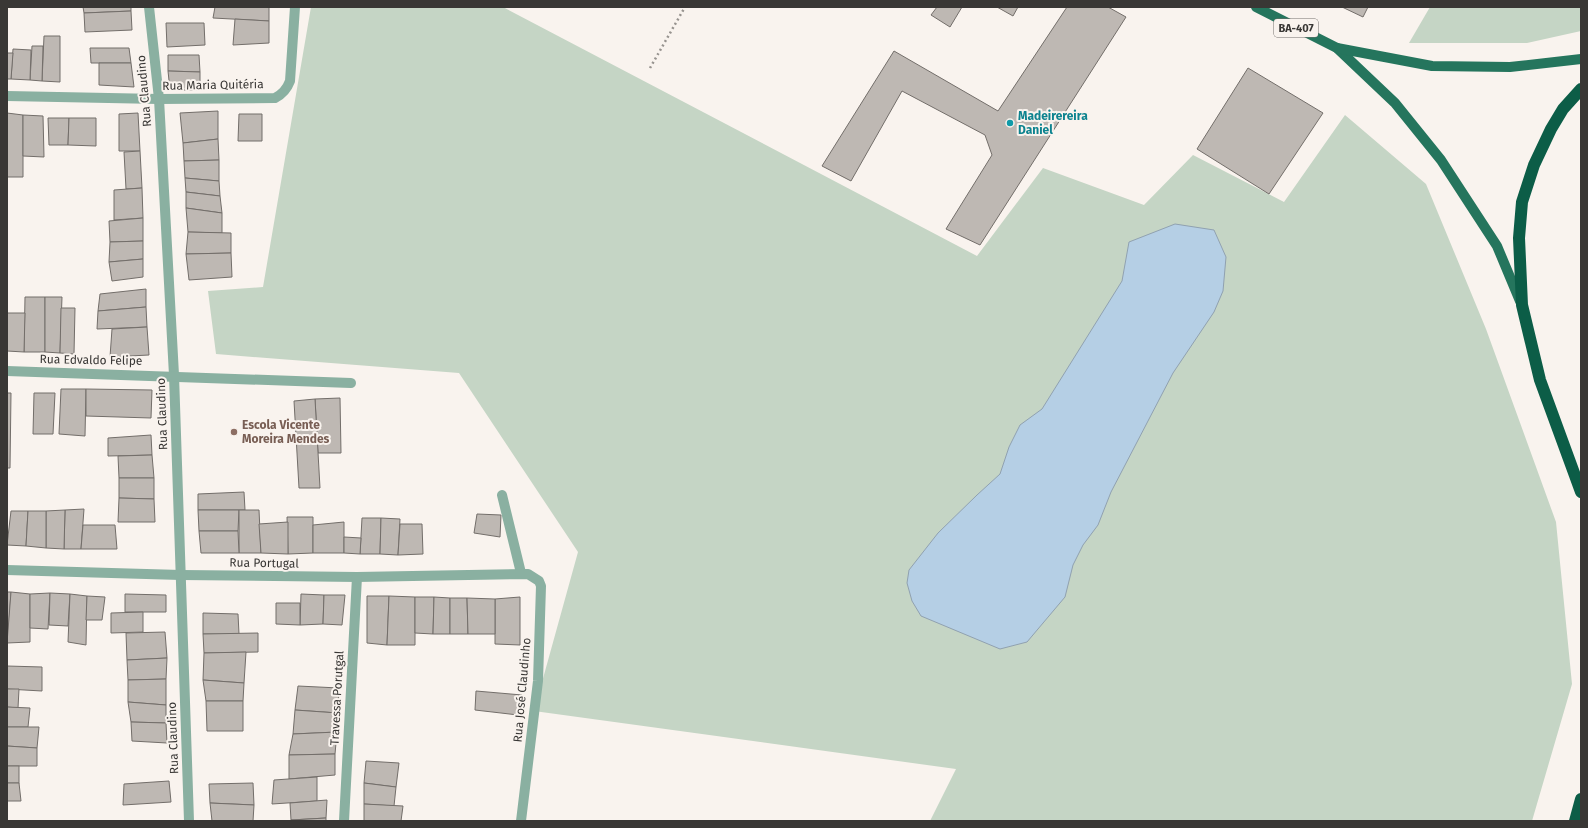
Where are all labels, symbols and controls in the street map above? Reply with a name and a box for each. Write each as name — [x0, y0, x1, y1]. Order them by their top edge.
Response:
road number: BA-407 — [1274, 19, 1318, 37]
street label: Rua Claudino — [134, 54, 154, 128]
street label: Rua Maria Quitéria — [162, 77, 264, 93]
place label: Madeirereira Daniel — [1018, 109, 1088, 137]
marker: Madeirereira Daniel — [1005, 118, 1015, 128]
street label: Rua Edvaldo Felipe — [39, 352, 143, 368]
street label: Rua Claudino — [154, 378, 170, 450]
place label: Escola Vicente Moreira Mendes — [242, 418, 330, 446]
marker: Escola Vicente Moreira Mendes — [229, 427, 239, 437]
street label: Rua Portugal — [229, 555, 299, 571]
street label: Rua José Claudinho — [510, 637, 534, 743]
street label: Travessa Porutgal — [328, 650, 346, 746]
street label: Rua Claudino — [165, 702, 181, 774]

